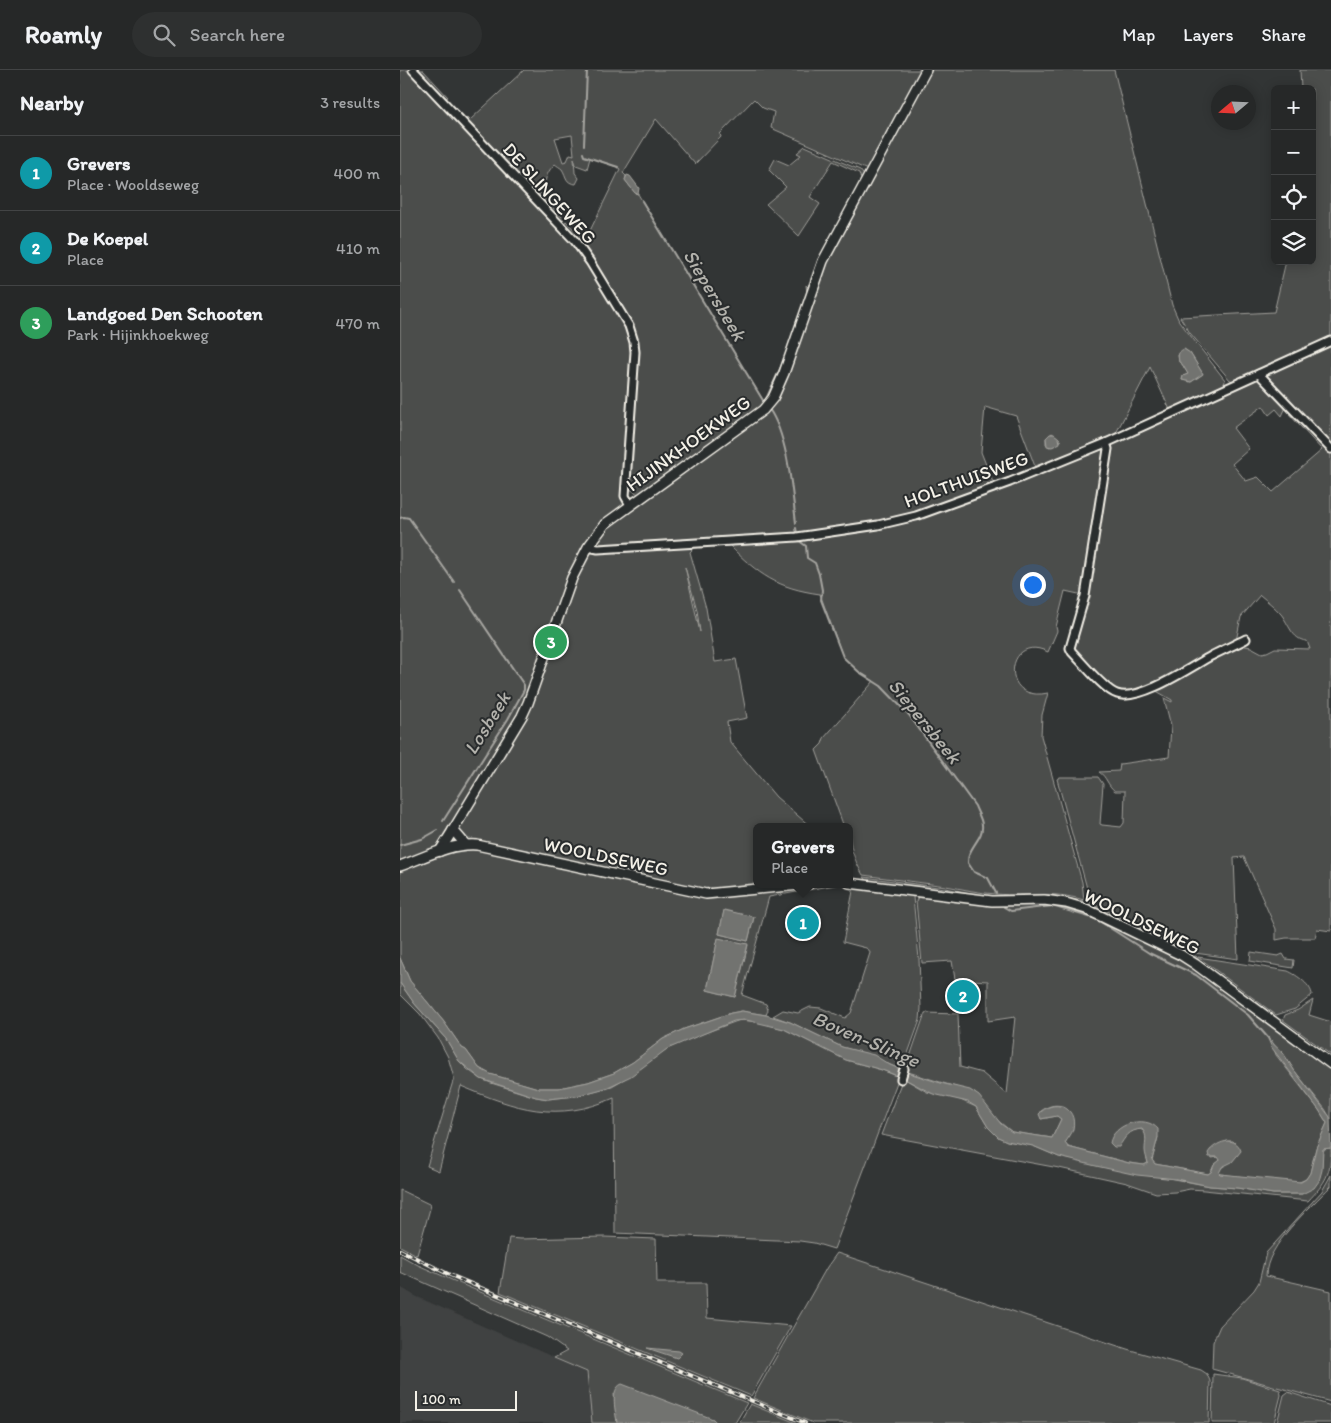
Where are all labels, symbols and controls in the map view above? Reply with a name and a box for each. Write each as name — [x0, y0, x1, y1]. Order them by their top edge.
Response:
search box — [132, 12, 482, 57]
text: Roamly — [25, 20, 102, 49]
icon: search — [150, 21, 178, 49]
text: Search here — [190, 23, 285, 46]
text: Map — [1122, 24, 1155, 46]
text: Layers — [1183, 24, 1233, 46]
text: Share — [1261, 24, 1306, 46]
north arrow — [1211, 85, 1256, 130]
map controls — [1271, 85, 1316, 265]
button: + — [1271, 85, 1316, 130]
text: Nearby — [20, 90, 84, 115]
text: 3 results — [320, 93, 380, 112]
button: − — [1271, 130, 1316, 175]
street label: DE SLINGEWEG — [498, 138, 601, 249]
text: Grevers — [67, 152, 131, 175]
text: 1 — [32, 164, 40, 183]
text: 400 m — [334, 164, 380, 183]
text: Place · Wooldseweg — [67, 175, 199, 194]
button: locate — [1271, 175, 1316, 220]
button: layers — [1271, 220, 1316, 265]
text: De Koepel — [67, 227, 148, 250]
text: 2 — [32, 239, 40, 258]
text: 410 m — [336, 239, 380, 258]
water label: Siepersbeek — [678, 245, 753, 347]
text: Place — [67, 250, 104, 269]
text: Landgoed Den Schooten — [67, 302, 263, 325]
text: 3 — [32, 314, 40, 333]
text: 470 m — [336, 314, 380, 333]
text: Park · Hijinkhoekweg — [67, 325, 209, 344]
street label: HIJINKHOEKWEG — [622, 390, 755, 496]
street label: HOLTHUISWEG — [901, 446, 1031, 513]
your location — [1020, 572, 1046, 598]
pin: 3 — [535, 623, 567, 661]
water label: Siepersbeek — [883, 674, 968, 770]
water label: Losbeek — [459, 686, 516, 759]
popup — [753, 823, 853, 888]
street label: WOOLDSEWEG — [541, 832, 670, 881]
text: Grevers — [771, 835, 835, 858]
text: Place — [771, 858, 808, 877]
street label: WOOLDSEWEG — [1080, 883, 1204, 960]
pin: 1 — [787, 904, 819, 942]
pin: 2 — [947, 977, 979, 1015]
water label: Boven-Slinge — [809, 1006, 924, 1073]
scale bar — [415, 1388, 518, 1411]
text: 100 m — [422, 1391, 461, 1408]

